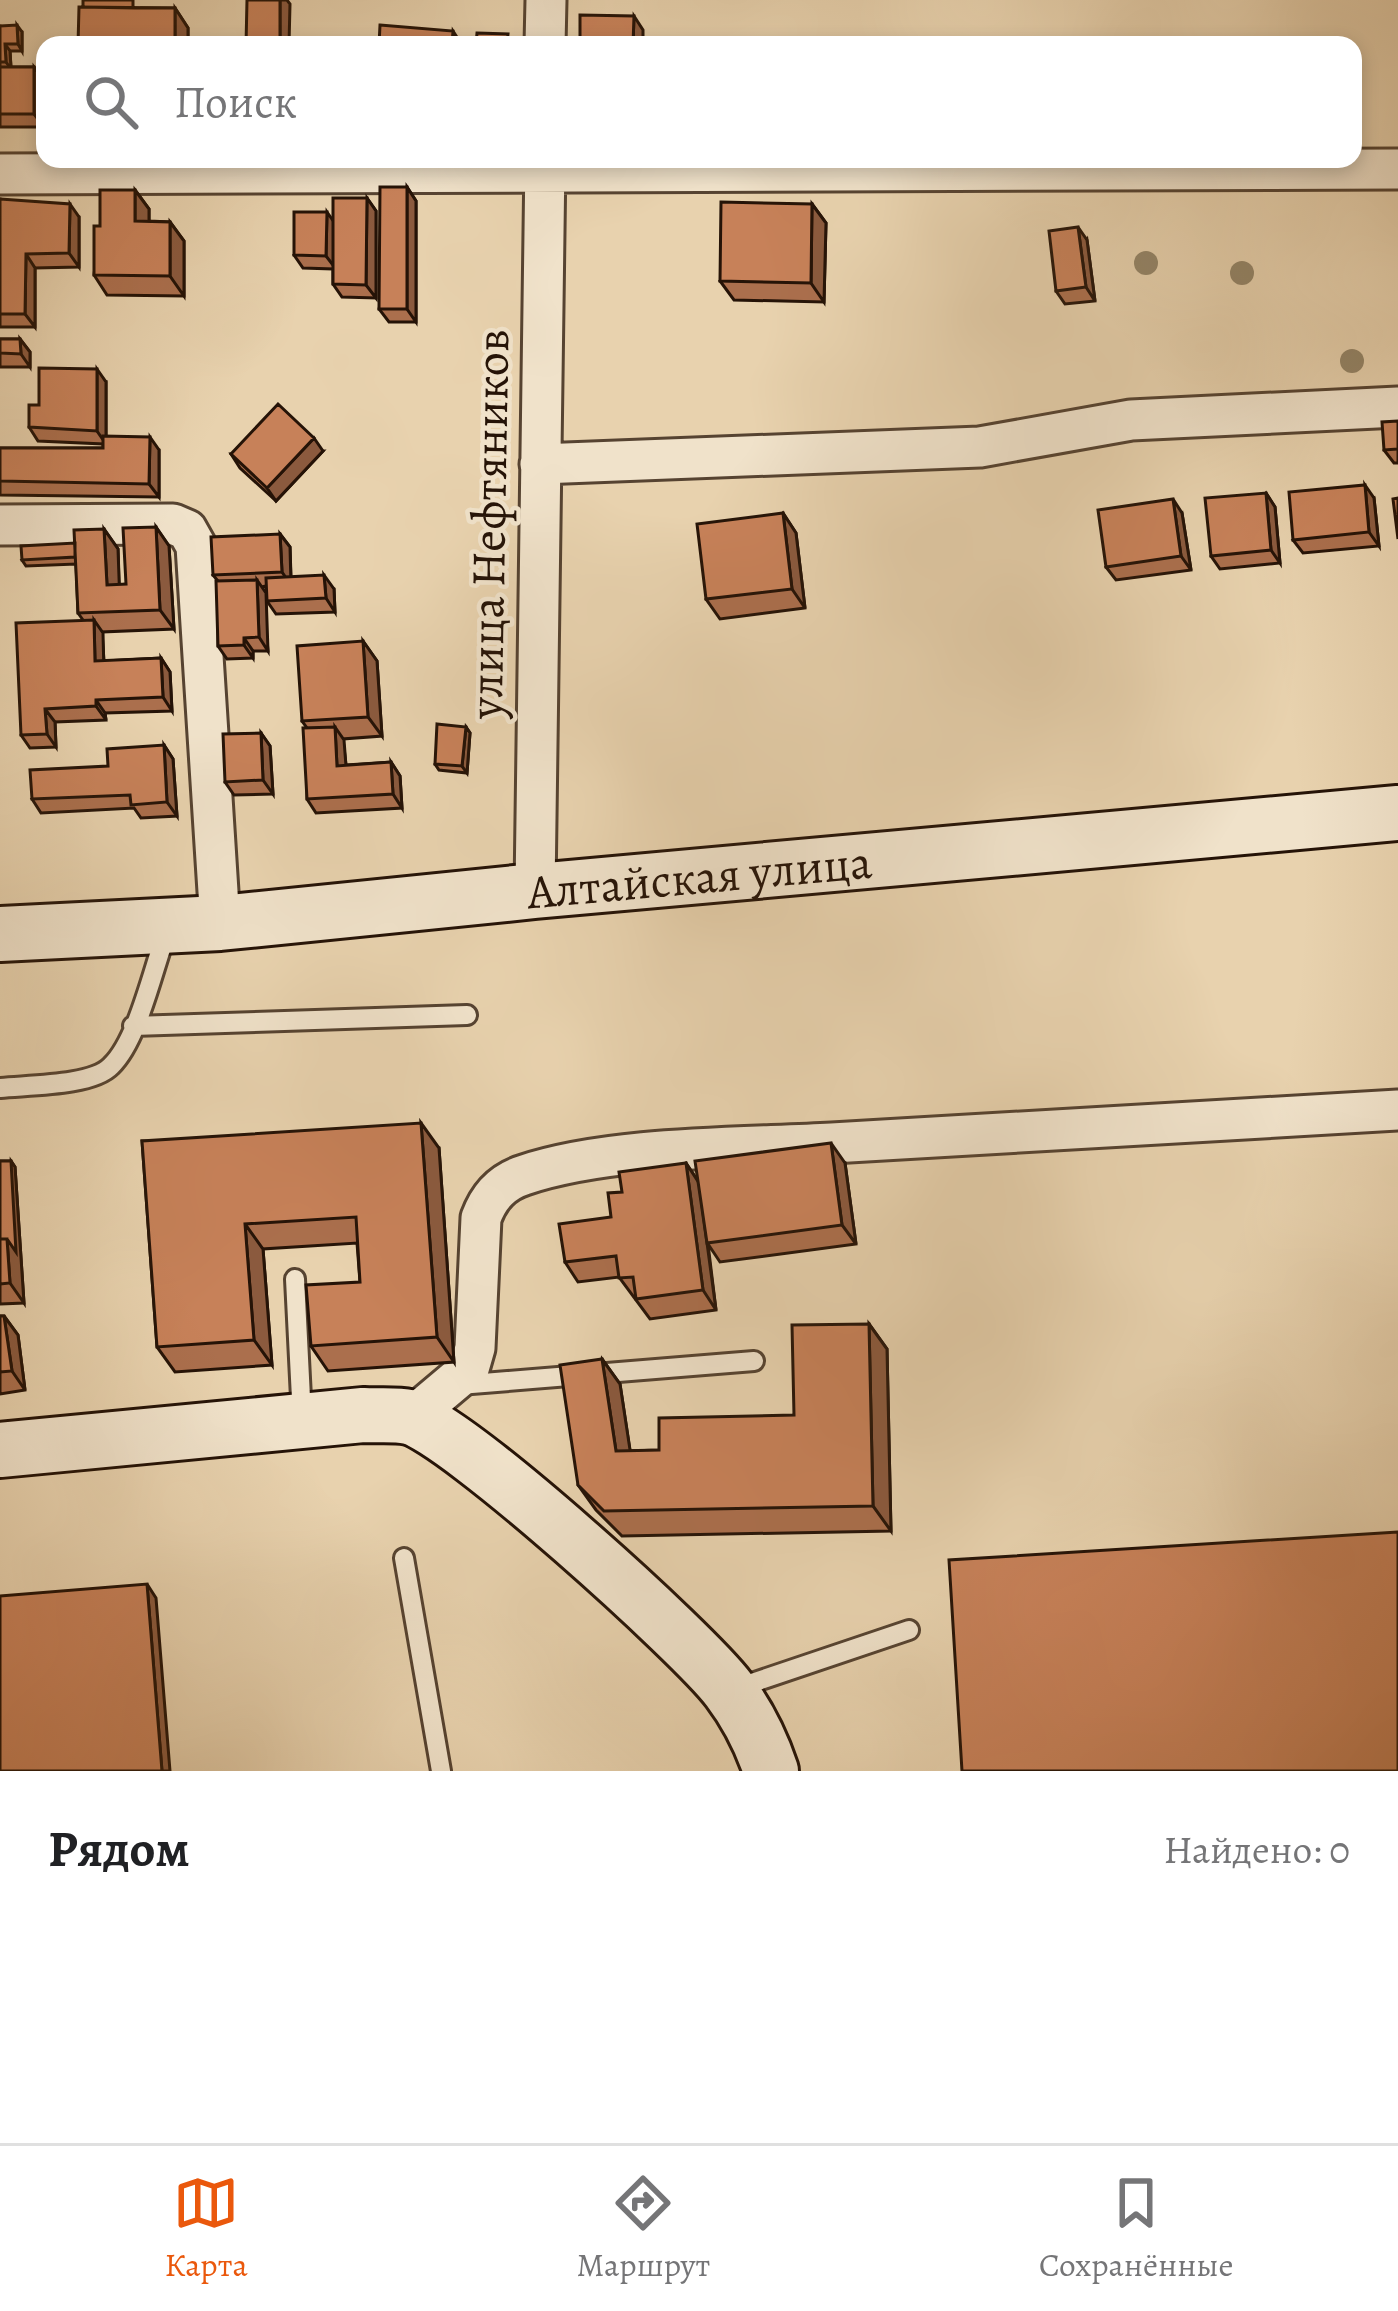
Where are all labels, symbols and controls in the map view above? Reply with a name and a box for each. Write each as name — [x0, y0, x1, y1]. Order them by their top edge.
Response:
search box — [36, 36, 1362, 168]
icon: search — [78, 69, 144, 135]
text: Поиск — [174, 71, 297, 133]
street label: улица Нефтяников — [453, 328, 525, 721]
street label: Алтайская улица — [523, 829, 875, 926]
text: Рядом — [48, 1814, 190, 1884]
text: Найдено: 0 — [1163, 1823, 1350, 1876]
tab: Карта — [164, 2170, 248, 2287]
tab: Маршрут — [576, 2170, 710, 2287]
tab: Сохранённые — [1039, 2170, 1234, 2287]

